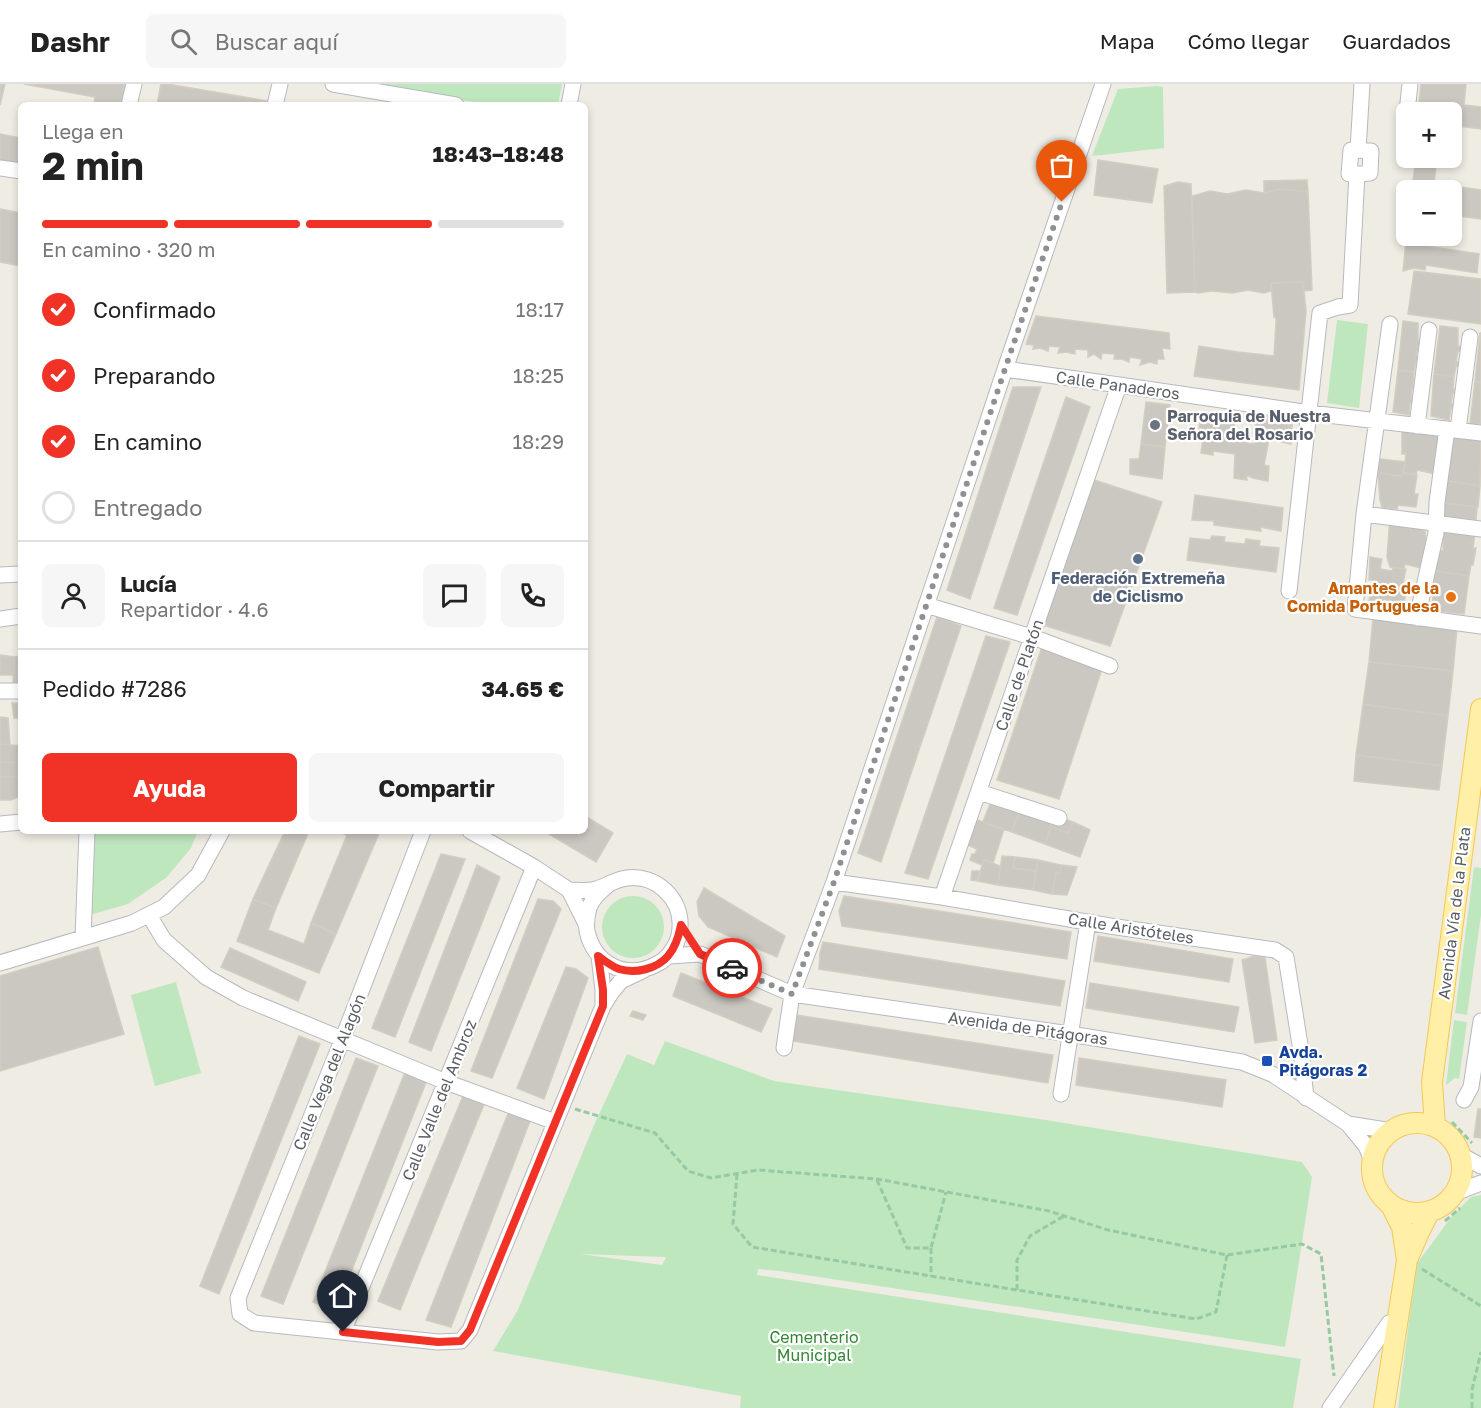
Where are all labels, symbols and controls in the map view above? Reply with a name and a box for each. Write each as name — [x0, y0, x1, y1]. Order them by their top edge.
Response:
search box — [146, 14, 566, 68]
text: Dashr — [30, 25, 110, 58]
icon: search — [167, 25, 200, 58]
text: Buscar aquí — [215, 28, 338, 55]
text: Mapa — [1100, 28, 1155, 54]
text: Cómo llegar — [1188, 28, 1309, 54]
text: Guardados — [1342, 28, 1451, 54]
map controls — [1396, 102, 1462, 246]
button: + — [1396, 102, 1462, 168]
text: Llega en — [42, 119, 124, 143]
text: 18:43–18:48 — [432, 140, 564, 167]
pin — [1036, 140, 1087, 202]
text: 2 min — [42, 142, 144, 189]
icon: bag — [1045, 149, 1078, 182]
button: − — [1396, 180, 1462, 246]
text: En camino · 320 m — [42, 237, 215, 261]
icon: check — [42, 293, 75, 326]
text: Confirmado — [93, 296, 216, 323]
text: 18:17 — [516, 297, 564, 321]
icon: check — [42, 359, 75, 392]
text: Preparando — [93, 362, 216, 389]
text: 18:25 — [513, 363, 564, 387]
street label: Calle Panaderos — [1055, 366, 1181, 404]
place label: Parroquia de Nuestra Señora del Rosario — [1167, 406, 1331, 444]
marker: Parroquia de Nuestra Señora del Rosario — [1148, 418, 1162, 432]
icon: check — [42, 425, 75, 458]
text: En camino — [93, 428, 202, 455]
text: 18:29 — [512, 429, 564, 453]
text: Entregado — [93, 494, 202, 521]
marker: Federación Extremeña de Ciclismo — [1131, 552, 1145, 566]
button: person — [42, 564, 105, 627]
button: chat — [423, 564, 486, 627]
button: phone — [501, 564, 564, 627]
place label: Federación Extremeña de Ciclismo — [1051, 568, 1225, 606]
text: Lucía — [120, 570, 177, 597]
place label: Amantes de la Comida Portuguesa — [1287, 578, 1439, 616]
marker: Amantes de la Comida Portuguesa — [1444, 590, 1458, 604]
text: Repartidor · 4.6 — [120, 597, 269, 621]
street label: Calle de Platón — [991, 617, 1047, 733]
text: Pedido #7286 — [42, 675, 187, 702]
text: 34.65 € — [481, 675, 564, 702]
button: Ayuda — [42, 753, 297, 822]
button: Compartir — [309, 753, 564, 822]
street label: Avenida Vía de la Plata — [1433, 825, 1475, 1001]
street label: Calle Aristóteles — [1067, 908, 1195, 948]
courier — [702, 938, 762, 998]
icon: car — [716, 952, 749, 985]
street label: Calle Vega del Alagón — [288, 991, 370, 1153]
street label: Avenida de Pitágoras — [947, 1007, 1109, 1049]
street label: Calle Valle del Ambroz — [397, 1016, 481, 1184]
place label: Avda. Pitágoras 2 — [1279, 1042, 1367, 1080]
marker: Avda. Pitágoras 2 — [1260, 1054, 1274, 1068]
pin — [317, 1270, 368, 1332]
icon: home — [326, 1279, 359, 1312]
park label: Cementerio Municipal — [769, 1327, 859, 1365]

